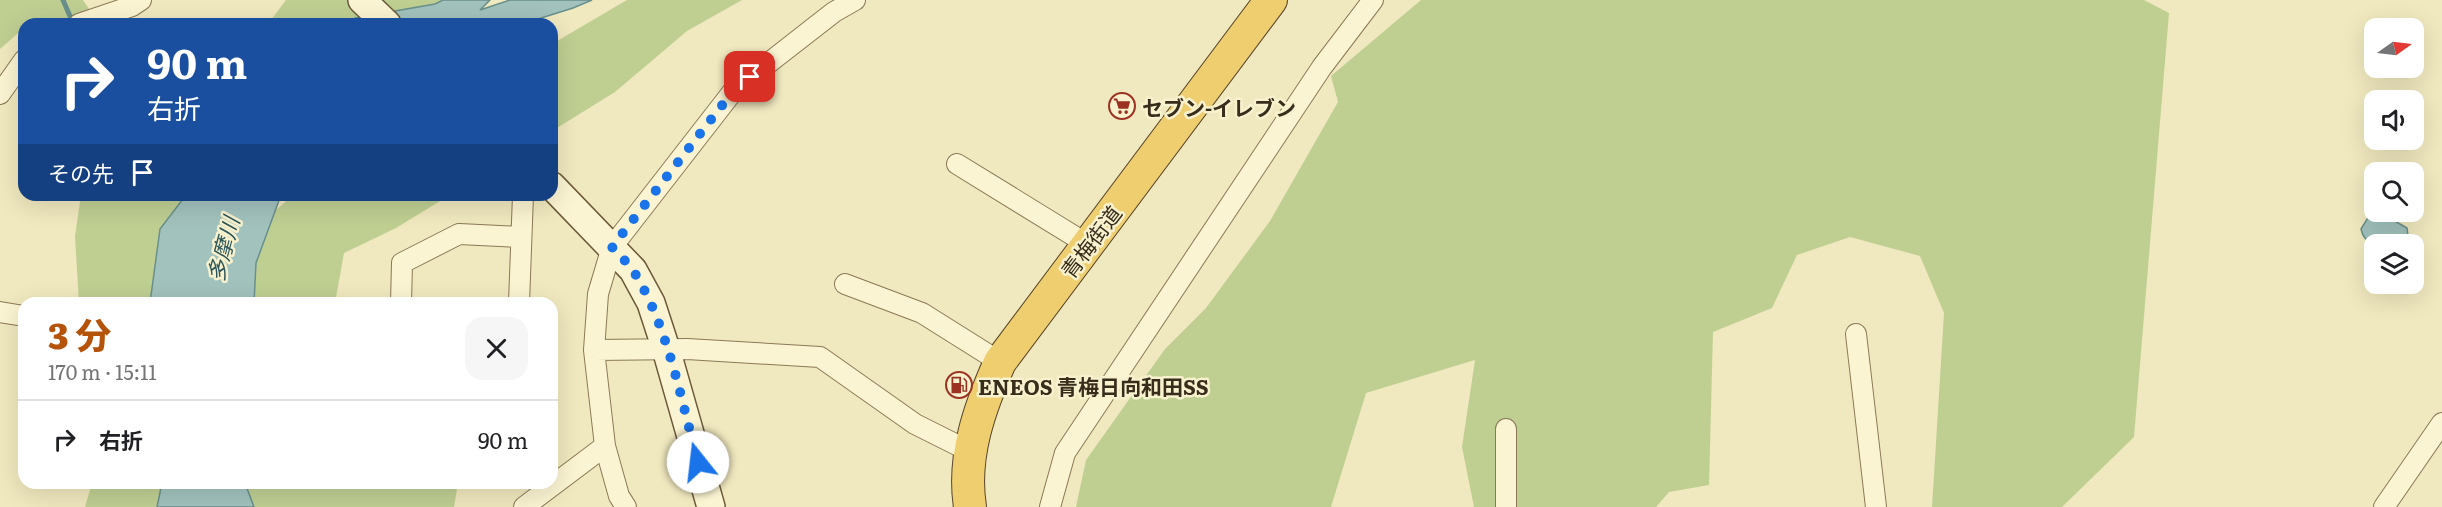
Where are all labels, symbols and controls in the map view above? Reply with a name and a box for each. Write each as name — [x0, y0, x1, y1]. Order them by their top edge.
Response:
north arrow — [2364, 18, 2424, 78]
map controls — [2364, 18, 2424, 294]
text: 90 m — [147, 30, 247, 92]
icon: right — [48, 42, 126, 120]
pin — [724, 51, 775, 102]
icon: arrive — [733, 60, 766, 93]
text: 右折 — [147, 87, 201, 127]
button: sound — [2364, 90, 2424, 150]
supermarket icon: セブン-イレブン — [1107, 91, 1137, 121]
place label: セブン-イレブン — [1142, 91, 1296, 122]
text: その先 — [48, 156, 114, 189]
icon: arrive — [126, 156, 159, 189]
button: search — [2364, 162, 2424, 222]
street label: 青梅街道 — [1052, 198, 1128, 284]
water label: 多摩川 — [198, 211, 247, 285]
button: layers — [2364, 234, 2424, 294]
text: 3 分 — [48, 307, 112, 360]
button: close — [465, 317, 528, 380]
text: 170 m · 15:11 — [48, 356, 157, 386]
fuel station icon: ENEOS 青梅日向和田SS — [944, 370, 974, 400]
place label: ENEOS 青梅日向和田SS — [978, 370, 1209, 401]
icon: right — [48, 423, 81, 456]
text: 右折 — [99, 423, 143, 456]
text: 90 m — [478, 423, 528, 456]
position arrow — [666, 430, 730, 494]

